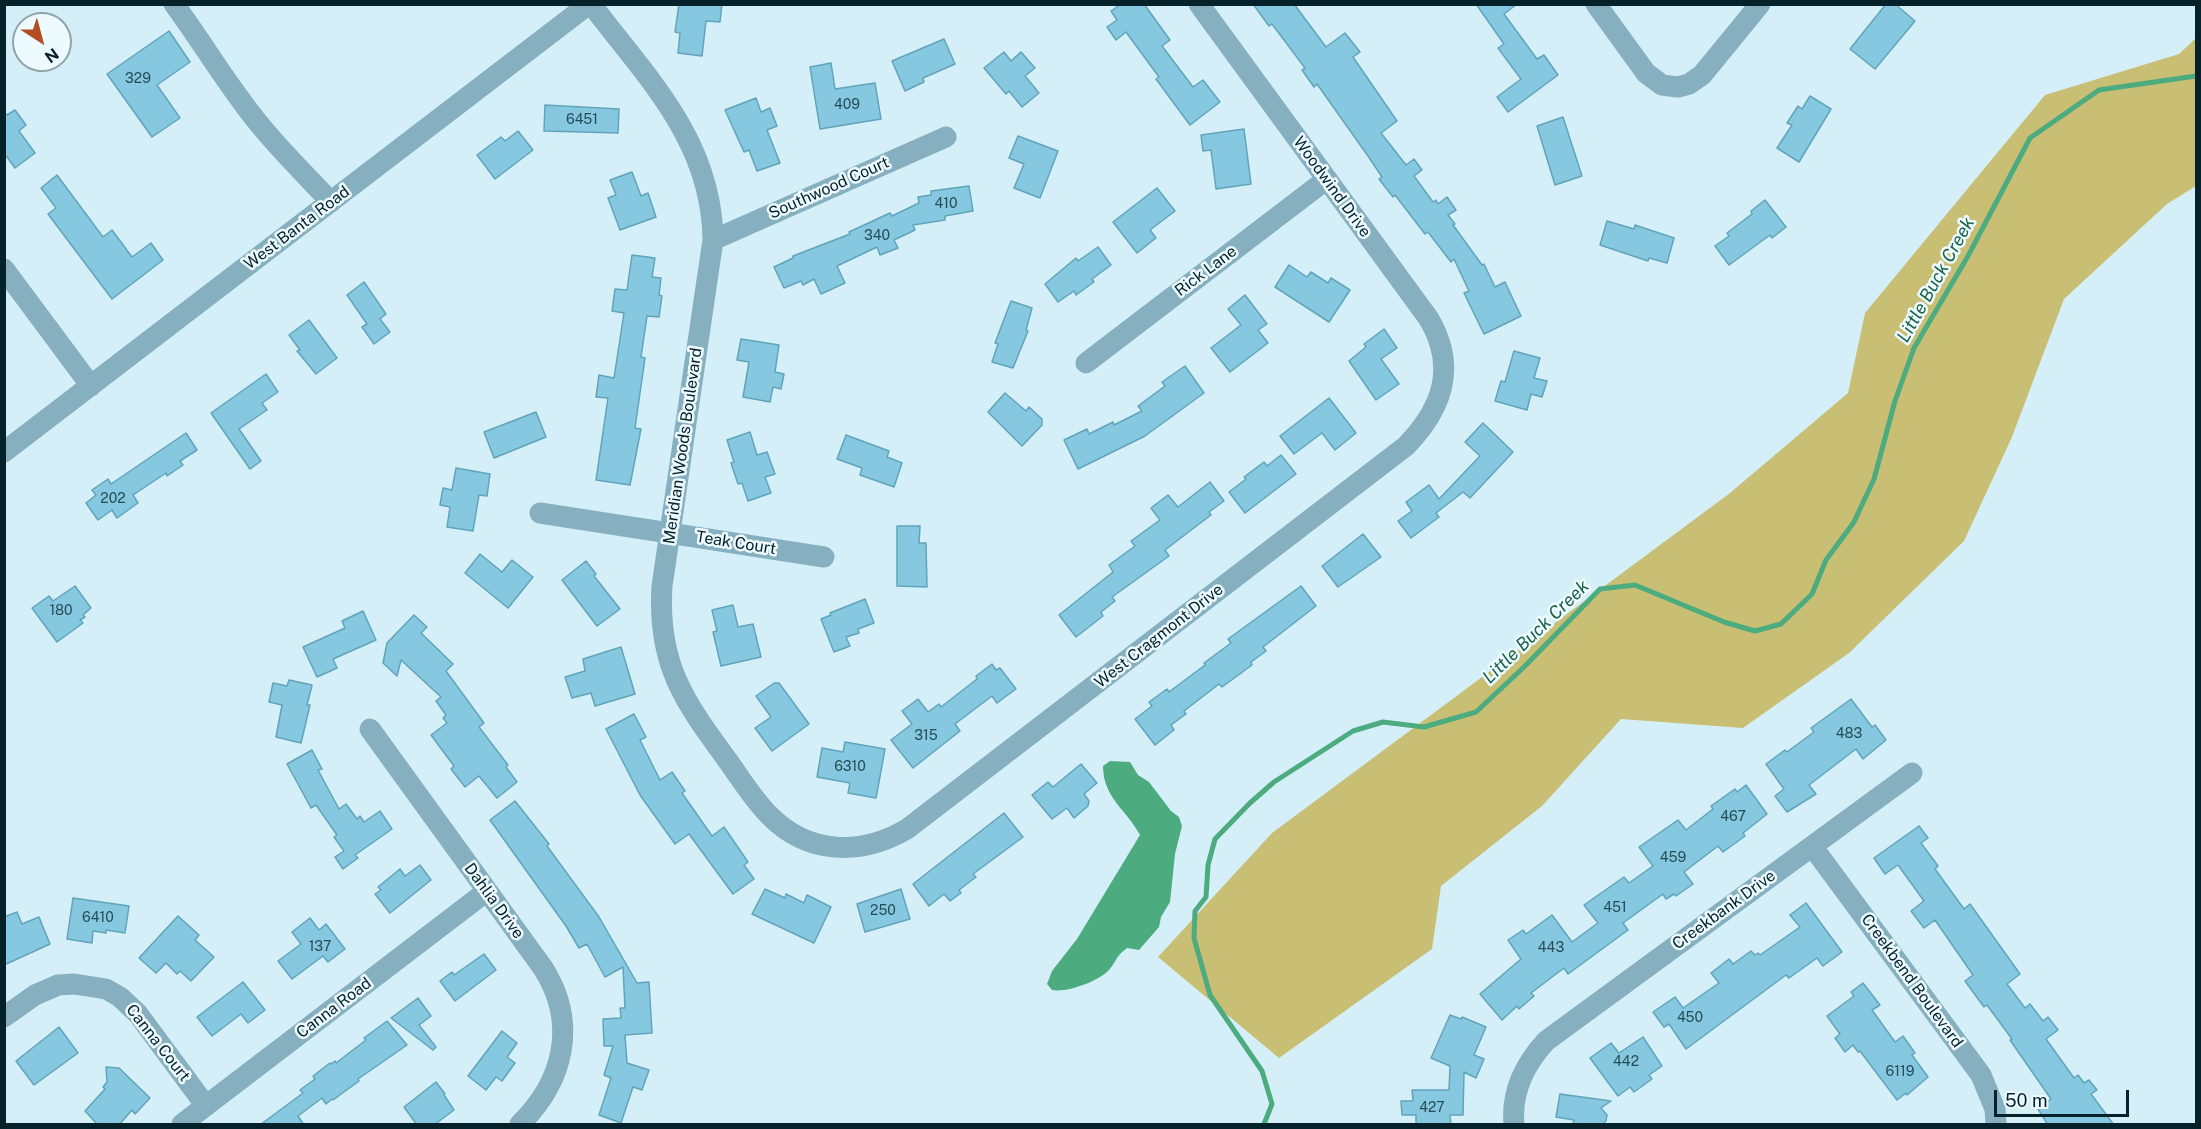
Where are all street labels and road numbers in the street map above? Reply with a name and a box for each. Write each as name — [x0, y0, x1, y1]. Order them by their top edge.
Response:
street label: Woodwind Drive — [1289, 133, 1375, 241]
street label: Southwood Court — [766, 153, 892, 223]
street label: West Banta Road — [241, 182, 353, 274]
street label: Rick Lane — [1171, 242, 1241, 300]
street label: Meridian Woods Boulevard — [660, 347, 706, 545]
street label: Teak Court — [695, 527, 777, 559]
street label: West Cragmont Drive — [1091, 580, 1227, 692]
street label: Dahlia Drive — [460, 859, 528, 943]
street label: Creekbank Drive — [1669, 866, 1779, 954]
street label: Creekbend Boulevard — [1857, 910, 1967, 1052]
street label: Canna Road — [293, 974, 375, 1042]
street label: Canna Court — [122, 1001, 194, 1085]

